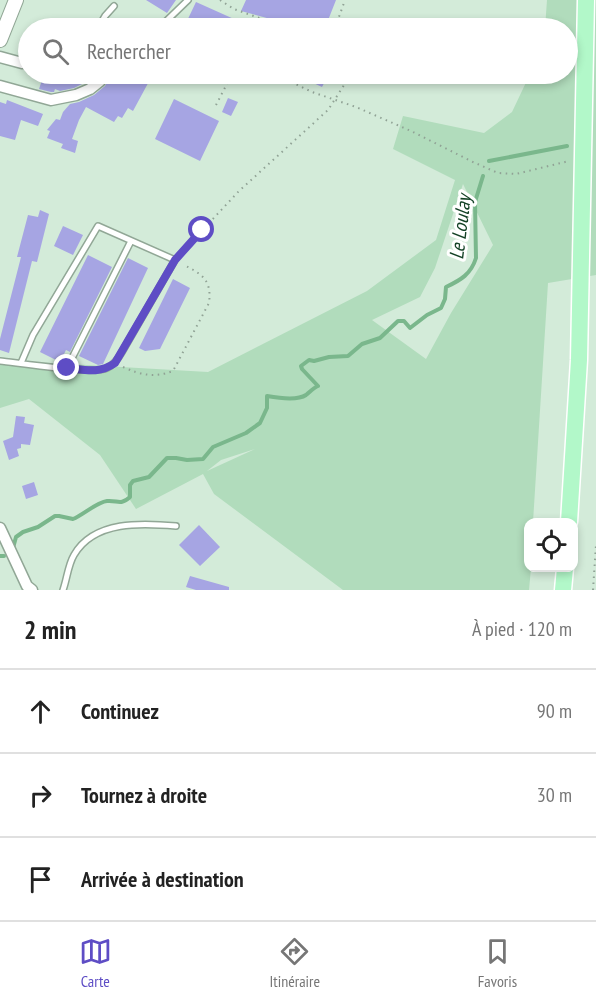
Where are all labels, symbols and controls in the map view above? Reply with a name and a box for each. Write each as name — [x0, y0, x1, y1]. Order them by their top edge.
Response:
search box — [18, 18, 578, 84]
icon: search — [39, 35, 72, 68]
text: Rechercher — [87, 37, 171, 65]
water label: Le Loulay — [443, 191, 477, 261]
route start — [188, 216, 214, 242]
route end — [53, 354, 79, 380]
map controls — [524, 518, 578, 572]
button: locate — [524, 518, 578, 572]
text: 2 min — [24, 613, 77, 646]
text: À pied · 120 m — [472, 616, 572, 642]
icon: ahead — [24, 695, 57, 728]
text: Continuez — [81, 697, 159, 725]
text: 90 m — [537, 698, 572, 724]
icon: right — [24, 779, 57, 812]
text: Tournez à droite — [81, 781, 207, 809]
text: 30 m — [537, 782, 572, 808]
icon: arrive — [24, 863, 57, 896]
text: Arrivée à destination — [81, 865, 244, 893]
tab: Carte — [79, 935, 112, 991]
tab: Itinéraire — [270, 935, 320, 991]
tab: Favoris — [478, 935, 517, 991]

